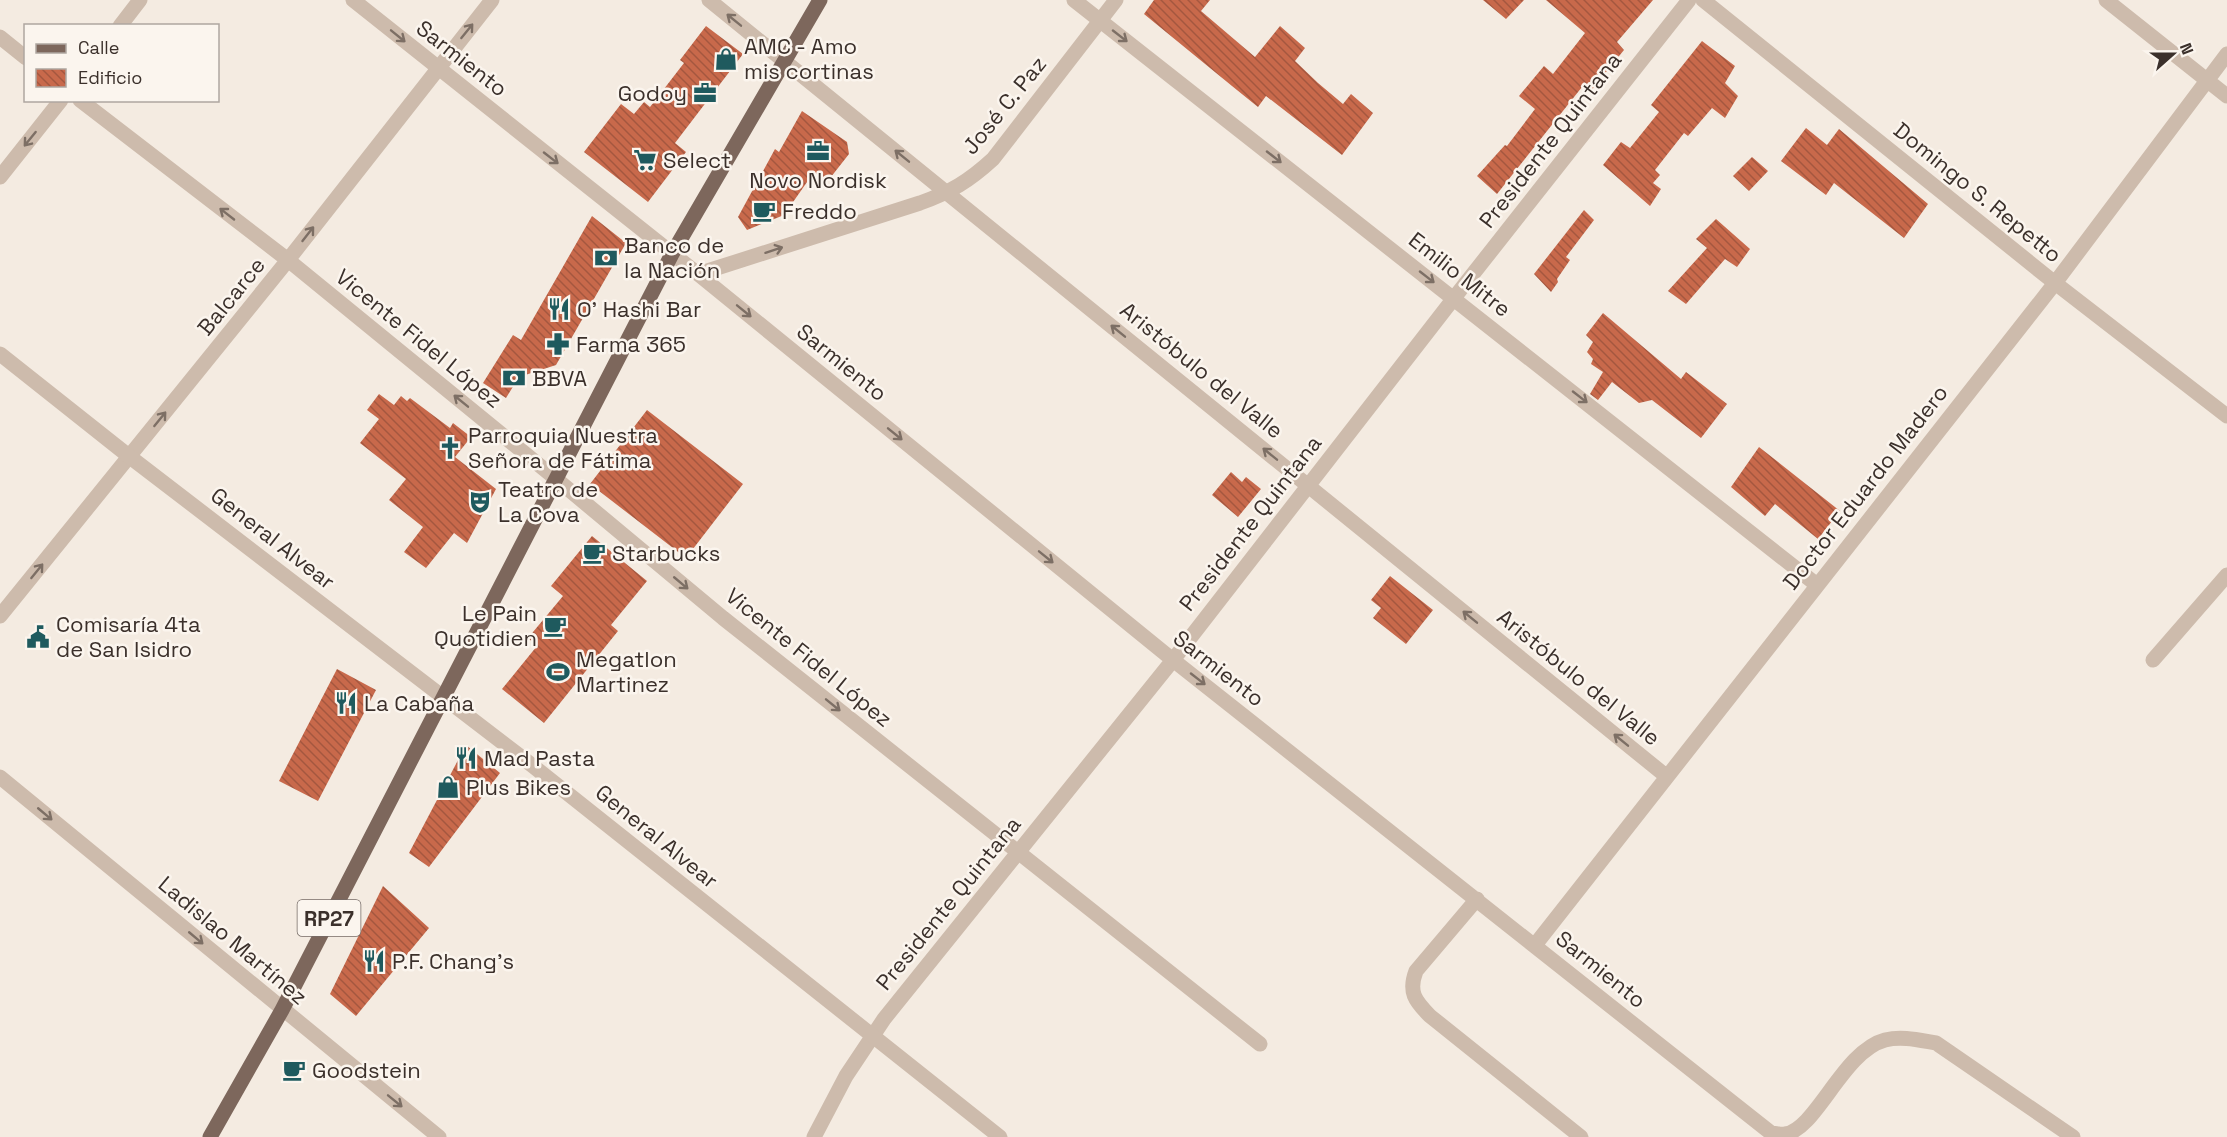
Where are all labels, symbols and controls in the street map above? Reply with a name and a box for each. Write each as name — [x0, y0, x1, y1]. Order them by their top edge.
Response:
street label: Sarmiento — [411, 14, 513, 102]
one-way arrow — [726, 14, 742, 27]
one-way arrow — [461, 23, 474, 39]
legend — [24, 24, 219, 102]
north arrow — [2143, 24, 2203, 84]
one-way arrow — [390, 30, 406, 43]
one-way arrow — [1112, 30, 1128, 43]
place label: AMC - Amo mis cortinas — [744, 32, 874, 85]
text: Calle — [78, 36, 119, 59]
text: N — [2175, 40, 2198, 58]
shop icon: AMC - Amo mis cortinas — [713, 46, 739, 72]
street label: Presidente Quintana — [1473, 46, 1628, 234]
street label: José C. Paz — [956, 50, 1052, 160]
text: Edificio — [78, 66, 142, 89]
place label: Godoy — [618, 79, 687, 107]
office icon: Godoy — [692, 80, 718, 106]
street label: Domingo S. Repetto — [1888, 116, 2068, 268]
one-way arrow — [24, 131, 37, 147]
office icon: Novo Nordisk — [805, 138, 831, 164]
place label: Select — [663, 146, 731, 174]
supermarket icon: Select — [632, 147, 658, 173]
one-way arrow — [894, 150, 910, 163]
one-way arrow — [1265, 150, 1281, 163]
one-way arrow — [543, 151, 559, 164]
place label: Novo Nordisk — [749, 166, 887, 194]
place label: Freddo — [782, 197, 857, 225]
cafe icon: Freddo — [751, 198, 777, 224]
one-way arrow — [219, 207, 235, 220]
street label: Emilio Mitre — [1403, 225, 1517, 323]
one-way arrow — [302, 227, 315, 243]
place label: Banco de la Nación — [624, 231, 724, 284]
one-way arrow — [764, 243, 783, 254]
bank icon: Banco de la Nación — [593, 245, 619, 271]
street label: Balcarce — [191, 251, 271, 341]
street label: Vicente Fidel López — [330, 262, 508, 414]
one-way arrow — [1419, 270, 1435, 283]
place label: O' Hashi Bar — [577, 295, 701, 323]
restaurant icon: O' Hashi Bar — [546, 296, 572, 322]
street label: Aristóbulo del Valle — [1115, 296, 1289, 444]
one-way arrow — [735, 304, 751, 317]
street label: Sarmiento — [791, 317, 893, 407]
one-way arrow — [1110, 325, 1126, 338]
place label: Farma 365 — [576, 330, 686, 358]
pharmacy icon: Farma 365 — [545, 331, 571, 357]
place label: BBVA — [532, 364, 587, 392]
bank icon: BBVA — [501, 365, 527, 391]
street label: Doctor Eduardo Madero — [1776, 379, 1954, 595]
one-way arrow — [1572, 391, 1588, 404]
one-way arrow — [453, 395, 469, 408]
one-way arrow — [153, 412, 166, 428]
place label: Parroquia Nuestra Señora de Fátima — [468, 421, 658, 474]
one-way arrow — [887, 427, 903, 440]
street label: Presidente Quintana — [1173, 429, 1328, 617]
church icon: Parroquia Nuestra Señora de Fátima — [437, 435, 463, 461]
one-way arrow — [1262, 447, 1278, 460]
place label: Teatro de La Cova — [498, 475, 598, 528]
street label: General Alvear — [205, 481, 341, 595]
theatre icon: Teatro de La Cova — [467, 489, 493, 515]
place label: Starbucks — [612, 539, 720, 567]
cafe icon: Starbucks — [581, 540, 607, 566]
one-way arrow — [1038, 550, 1054, 563]
one-way arrow — [30, 563, 43, 579]
one-way arrow — [673, 576, 689, 589]
street label: Vicente Fidel López — [720, 581, 898, 733]
place label: Le Pain Quotidien — [434, 599, 537, 652]
street label: Aristóbulo del Valle — [1492, 603, 1666, 751]
place label: Comisaría 4ta de San Isidro — [56, 610, 201, 663]
one-way arrow — [1462, 610, 1478, 623]
cafe icon: Le Pain Quotidien — [542, 613, 568, 639]
public building icon: Comisaría 4ta de San Isidro — [25, 624, 51, 650]
street label: Sarmiento — [1168, 624, 1270, 712]
place label: Megatlon Martinez — [576, 645, 677, 698]
sports icon: Megatlon Martinez — [545, 659, 571, 685]
one-way arrow — [1189, 673, 1205, 686]
place label: La Cabaña — [364, 689, 474, 717]
restaurant icon: La Cabaña — [333, 690, 359, 716]
one-way arrow — [824, 699, 840, 712]
one-way arrow — [1613, 733, 1629, 746]
place label: Mad Pasta — [484, 744, 595, 772]
restaurant icon: Mad Pasta — [453, 745, 479, 771]
place label: Plus Bikes — [466, 773, 571, 801]
shop icon: Plus Bikes — [435, 774, 461, 800]
street label: General Alvear — [590, 778, 724, 894]
one-way arrow — [37, 807, 52, 821]
street label: Presidente Quintana — [869, 810, 1027, 996]
street label: Ladislao Martínez — [153, 870, 313, 1010]
road number: RP27 — [298, 900, 360, 936]
street label: Sarmiento — [1550, 924, 1652, 1014]
one-way arrow — [187, 931, 203, 944]
place label: P.F. Chang's — [392, 947, 514, 975]
restaurant icon: P.F. Chang's — [361, 948, 387, 974]
place label: Goodstein — [312, 1056, 421, 1084]
cafe icon: Goodstein — [281, 1057, 307, 1083]
one-way arrow — [387, 1095, 403, 1108]

